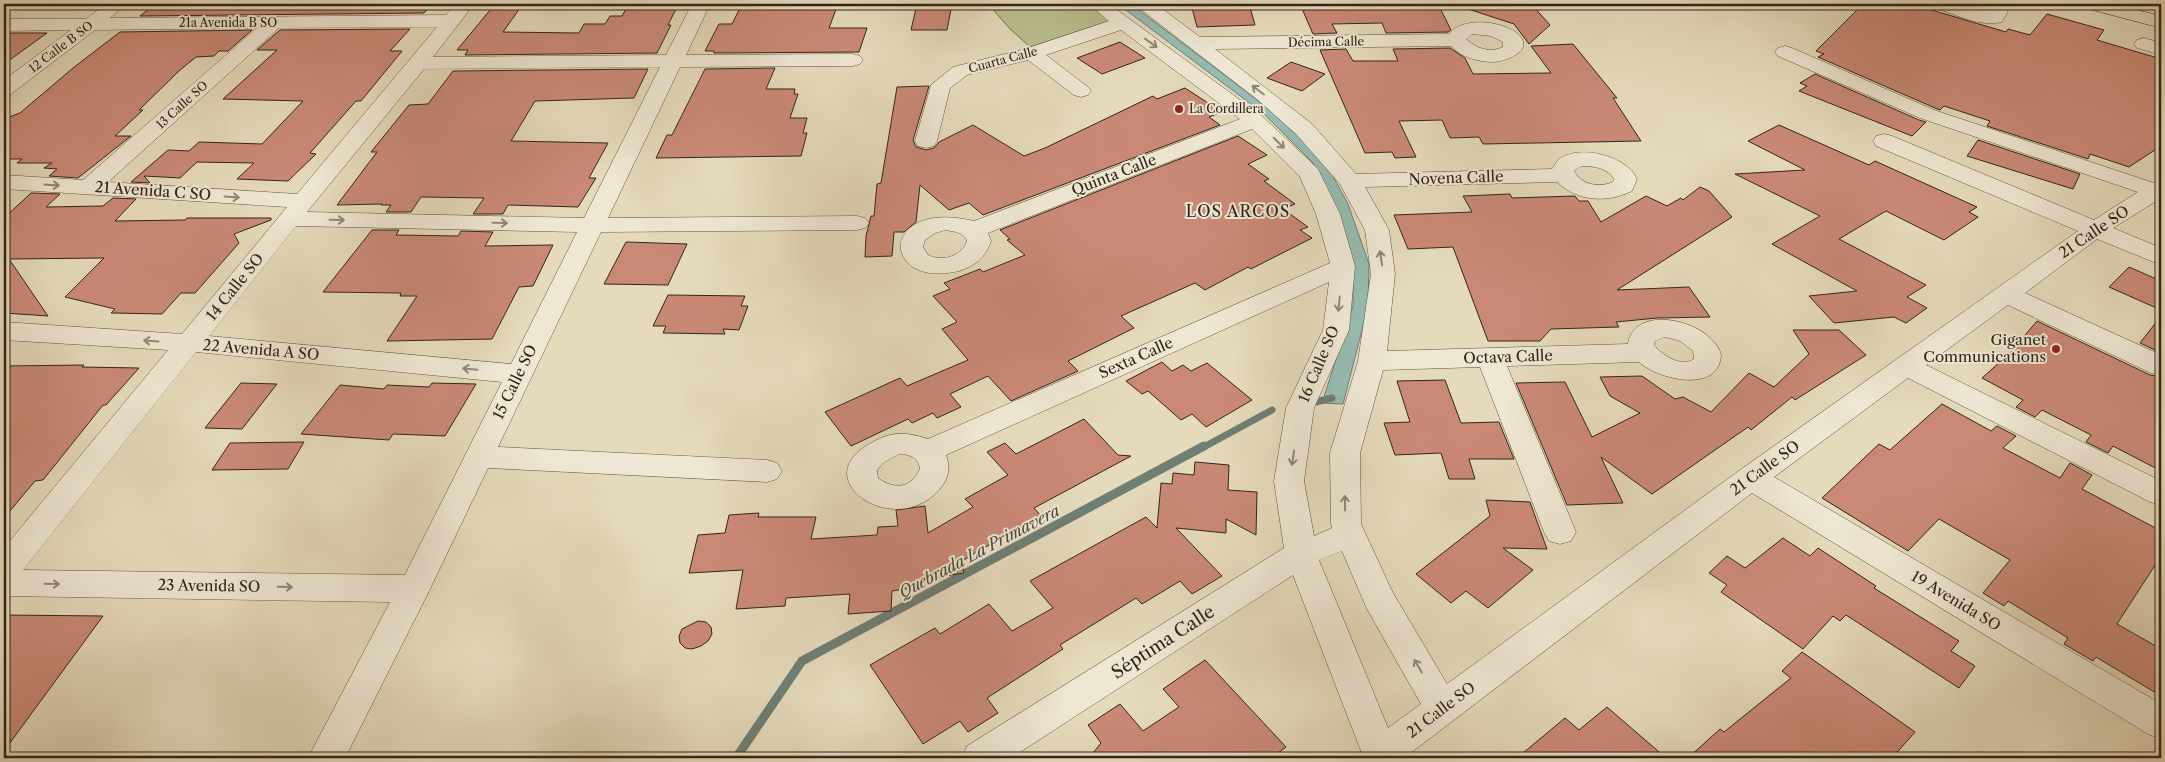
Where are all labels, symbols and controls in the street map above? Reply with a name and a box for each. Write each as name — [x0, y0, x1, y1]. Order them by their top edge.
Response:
street label: 21a Avenida B SO — [179, 15, 277, 30]
street label: 12 Calle B SO — [26, 18, 96, 76]
street label: Décima Calle — [1288, 33, 1365, 50]
one-way arrow — [1144, 38, 1157, 49]
street label: Cuarta Calle — [967, 43, 1039, 76]
street label: 13 Calle SO — [153, 77, 211, 132]
one-way arrow — [1252, 84, 1265, 95]
place label: La Cordillera — [1189, 101, 1265, 116]
marker: La Cordillera — [1173, 103, 1185, 115]
one-way arrow — [1273, 137, 1285, 149]
street label: Quinta Calle — [1069, 150, 1159, 199]
street label: Novena Calle — [1408, 166, 1504, 189]
street label: 21 Avenida C SO — [94, 177, 212, 204]
one-way arrow — [44, 180, 60, 189]
one-way arrow — [224, 192, 240, 201]
district label: LOS ARCOS — [1186, 201, 1290, 221]
street label: 21 Calle SO — [2055, 201, 2133, 262]
one-way arrow — [329, 215, 345, 225]
one-way arrow — [492, 218, 508, 228]
street label: 14 Calle SO — [202, 249, 268, 324]
one-way arrow — [1376, 251, 1386, 267]
one-way arrow — [1334, 296, 1344, 312]
street label: 16 Calle SO — [1294, 323, 1343, 405]
place label: Giganet Communications — [1923, 330, 2047, 366]
street label: Sexta Calle — [1096, 333, 1176, 382]
street label: 22 Avenida A SO — [202, 335, 320, 364]
one-way arrow — [144, 336, 160, 345]
street label: 15 Calle SO — [488, 341, 541, 422]
marker: Giganet Communications — [2050, 343, 2062, 355]
street label: Octava Calle — [1463, 345, 1553, 368]
one-way arrow — [462, 365, 478, 374]
street label: 21 Calle SO — [1726, 436, 1803, 499]
one-way arrow — [1288, 450, 1298, 466]
one-way arrow — [1341, 496, 1350, 512]
water label: Quebrada La Primavera — [895, 500, 1063, 602]
street label: 19 Avenida SO — [1908, 566, 2004, 635]
street label: 23 Avenida SO — [157, 575, 261, 596]
one-way arrow — [44, 579, 60, 589]
one-way arrow — [276, 582, 293, 592]
street label: Séptima Calle — [1107, 600, 1219, 684]
one-way arrow — [1412, 660, 1422, 674]
street label: 21 Calle SO — [1403, 678, 1479, 742]

